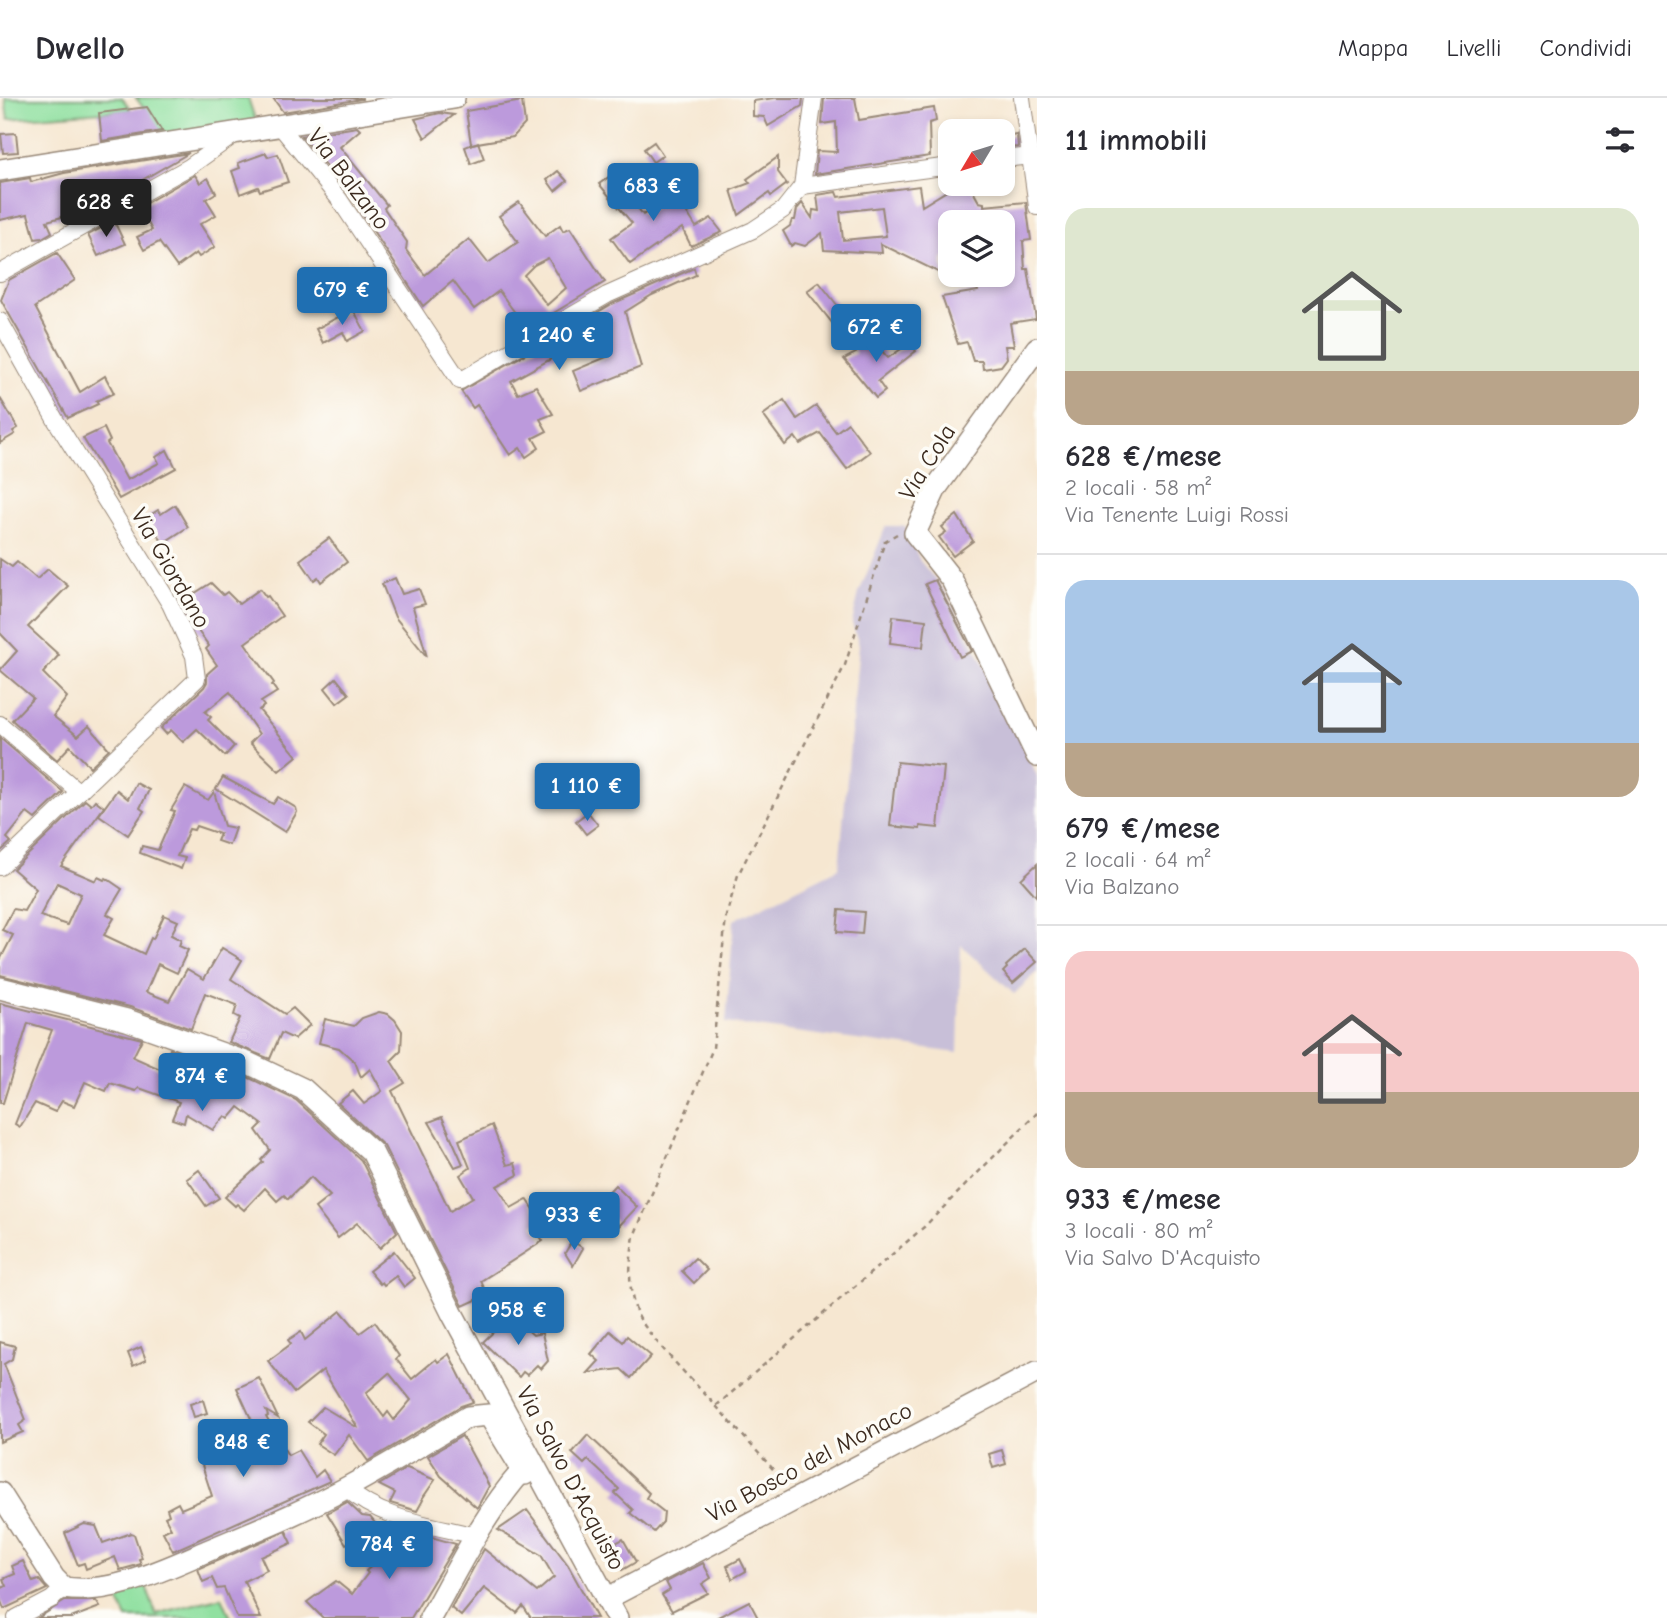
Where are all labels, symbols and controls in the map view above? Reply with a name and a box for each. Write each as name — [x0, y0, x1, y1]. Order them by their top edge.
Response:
text: Dwello — [35, 29, 125, 67]
text: Mappa — [1338, 34, 1408, 62]
text: Livelli — [1446, 34, 1501, 62]
text: Condividi — [1539, 34, 1632, 62]
north arrow — [938, 119, 1015, 196]
map controls — [938, 119, 1015, 287]
icon: filters — [1601, 121, 1639, 159]
street label: Via Balzano — [302, 123, 396, 235]
text: 11 immobili — [1065, 123, 1207, 158]
pin: 683 € — [604, 164, 702, 223]
text: 683 € — [623, 172, 683, 199]
pin: 628 € — [57, 180, 155, 239]
text: 628 € — [76, 188, 136, 215]
button: layers — [938, 210, 1015, 287]
icon: home — [1289, 253, 1415, 379]
pin: 679 € — [293, 268, 391, 327]
text: 679 € — [313, 276, 371, 303]
pin: 672 € — [827, 304, 925, 364]
pin: 1 240 € — [494, 313, 624, 372]
text: 672 € — [847, 313, 905, 340]
text: 1 240 € — [521, 321, 597, 348]
street label: Via Cola — [893, 419, 961, 505]
text: 628 €/mese — [1065, 439, 1222, 474]
text: 2 locali · 58 m² — [1065, 474, 1211, 501]
text: Via Tenente Luigi Rossi — [1065, 501, 1289, 528]
street label: Via Giordano — [125, 503, 217, 633]
icon: home — [1289, 625, 1415, 751]
pin: 1 110 € — [522, 764, 652, 823]
text: 1 110 € — [551, 772, 623, 799]
text: 679 €/mese — [1065, 811, 1220, 846]
text: 2 locali · 64 m² — [1065, 846, 1211, 873]
text: Via Balzano — [1065, 873, 1179, 900]
icon: home — [1289, 996, 1415, 1122]
pin: 874 € — [153, 1054, 251, 1113]
text: 874 € — [174, 1062, 230, 1089]
text: 933 €/mese — [1065, 1182, 1221, 1217]
pin: 933 € — [525, 1192, 623, 1252]
text: 933 € — [545, 1201, 603, 1228]
text: 3 locali · 80 m² — [1065, 1217, 1212, 1244]
text: Via Salvo D'Acquisto — [1065, 1244, 1261, 1271]
pin: 958 € — [469, 1288, 567, 1347]
text: 958 € — [488, 1296, 548, 1323]
street label: Via Salvo D'Acquisto — [511, 1381, 631, 1575]
street label: Via Bosco del Monaco — [701, 1396, 917, 1528]
pin: 848 € — [194, 1420, 292, 1479]
text: 848 € — [214, 1428, 272, 1455]
pin: 784 € — [340, 1522, 438, 1581]
text: 784 € — [361, 1530, 417, 1557]

